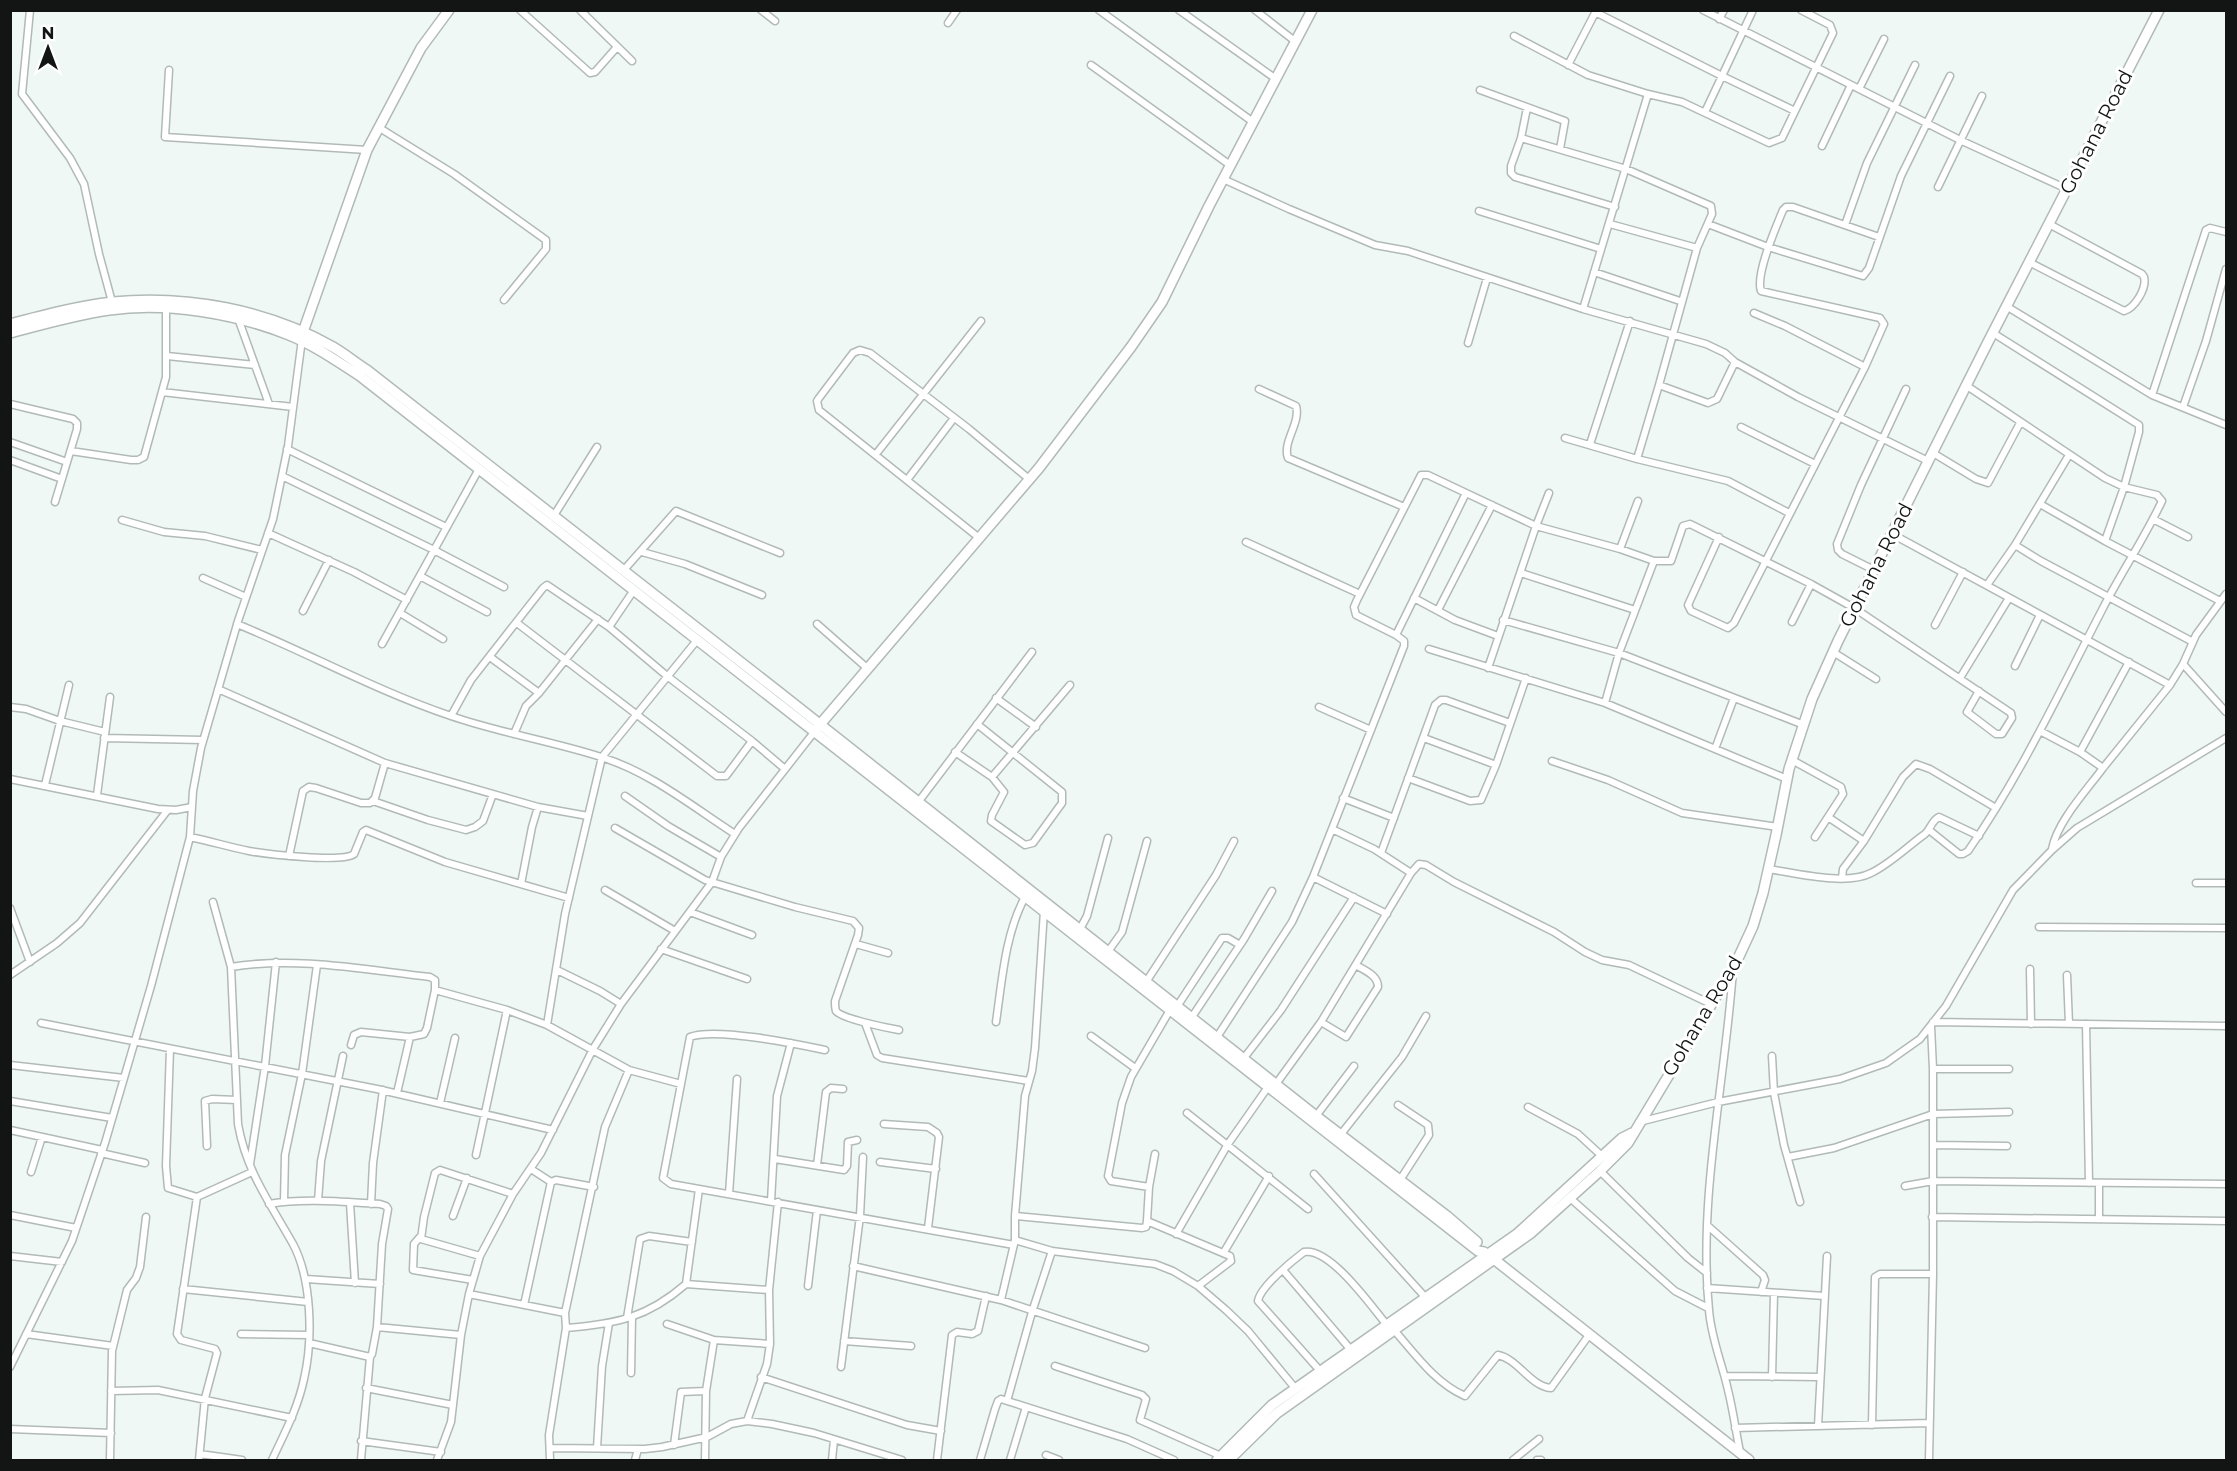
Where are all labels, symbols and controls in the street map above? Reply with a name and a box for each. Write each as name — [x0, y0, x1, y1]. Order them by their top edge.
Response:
north arrow — [18, 18, 78, 78]
text: N — [42, 24, 54, 43]
street label: Gohana Road — [2054, 66, 2138, 198]
street label: Gohana Road — [1834, 499, 1918, 631]
street label: Gohana Road — [1657, 951, 1747, 1081]

